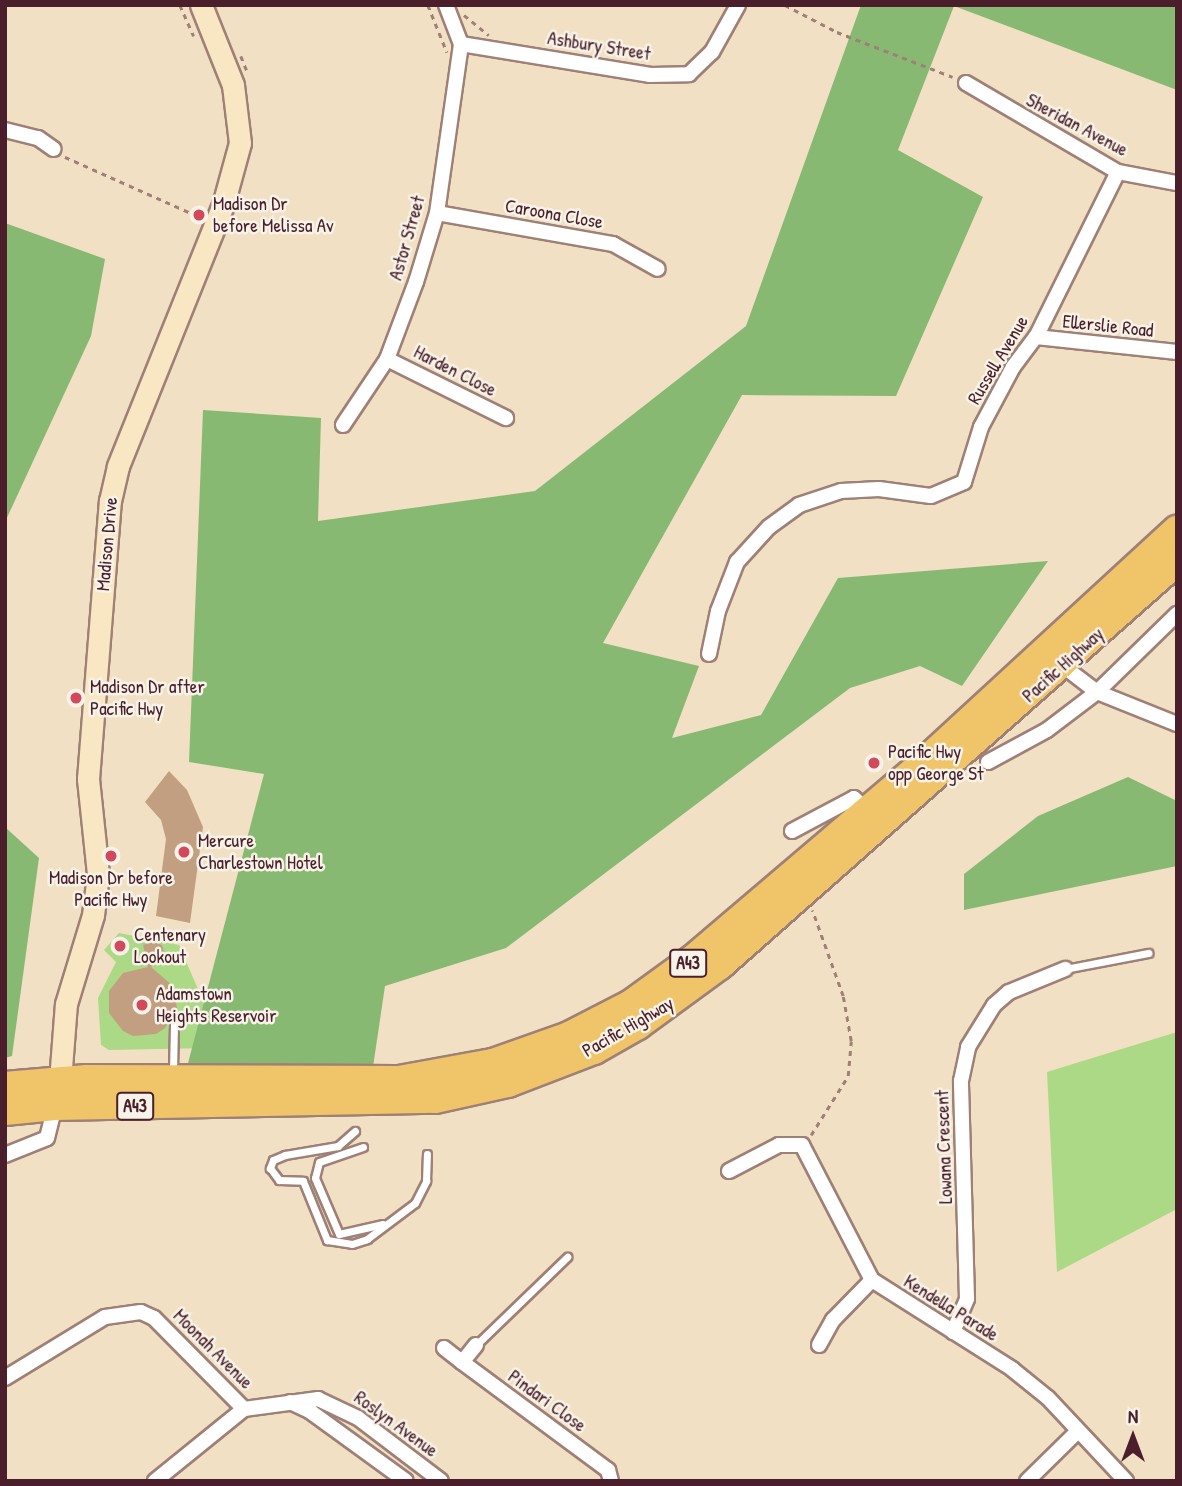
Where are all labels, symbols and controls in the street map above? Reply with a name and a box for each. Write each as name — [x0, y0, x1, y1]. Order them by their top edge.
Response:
street label: Ashbury Street — [546, 27, 652, 65]
street label: Sheridan Avenue — [1022, 89, 1132, 161]
place label: Madison Dr before Melissa Av — [213, 193, 334, 237]
street label: Astor Street — [384, 193, 430, 283]
street label: Caroona Close — [503, 194, 605, 234]
marker: Madison Dr before Melissa Av — [191, 207, 207, 223]
street label: Ellerslie Road — [1061, 310, 1155, 342]
street label: Russell Avenue — [963, 312, 1033, 408]
street label: Harden Close — [410, 341, 500, 401]
street label: Madison Drive — [92, 496, 122, 592]
street label: Pacific Highway — [1018, 623, 1108, 707]
place label: Madison Dr after Pacific Hwy — [90, 676, 205, 720]
marker: Madison Dr after Pacific Hwy — [68, 690, 84, 706]
place label: Pacific Hwy opp George St — [888, 741, 984, 785]
marker: Pacific Hwy opp George St — [866, 755, 882, 771]
place label: Mercure Charlestown Hotel — [198, 830, 323, 874]
marker: Mercure Charlestown Hotel — [176, 844, 192, 860]
marker: Madison Dr before Pacific Hwy — [103, 848, 119, 864]
place label: Madison Dr before Pacific Hwy — [49, 867, 173, 911]
place label: Centenary Lookout — [134, 924, 206, 968]
marker: Centenary Lookout — [112, 938, 128, 954]
road number: A43 — [669, 948, 707, 978]
place label: Adamstown Heights Reservoir — [156, 983, 277, 1027]
street label: Pacific Highway — [578, 992, 678, 1062]
marker: Adamstown Heights Reservoir — [134, 997, 150, 1013]
street label: Lowana Crescent — [931, 1090, 957, 1204]
road number: A43 — [116, 1092, 154, 1120]
street label: Kendella Parade — [899, 1270, 1003, 1346]
street label: Moonah Avenue — [168, 1304, 258, 1394]
street label: Pindari Close — [504, 1365, 590, 1437]
street label: Roslyn Avenue — [350, 1386, 442, 1462]
north arrow — [1098, 1402, 1168, 1472]
text: N — [1128, 1403, 1138, 1429]

